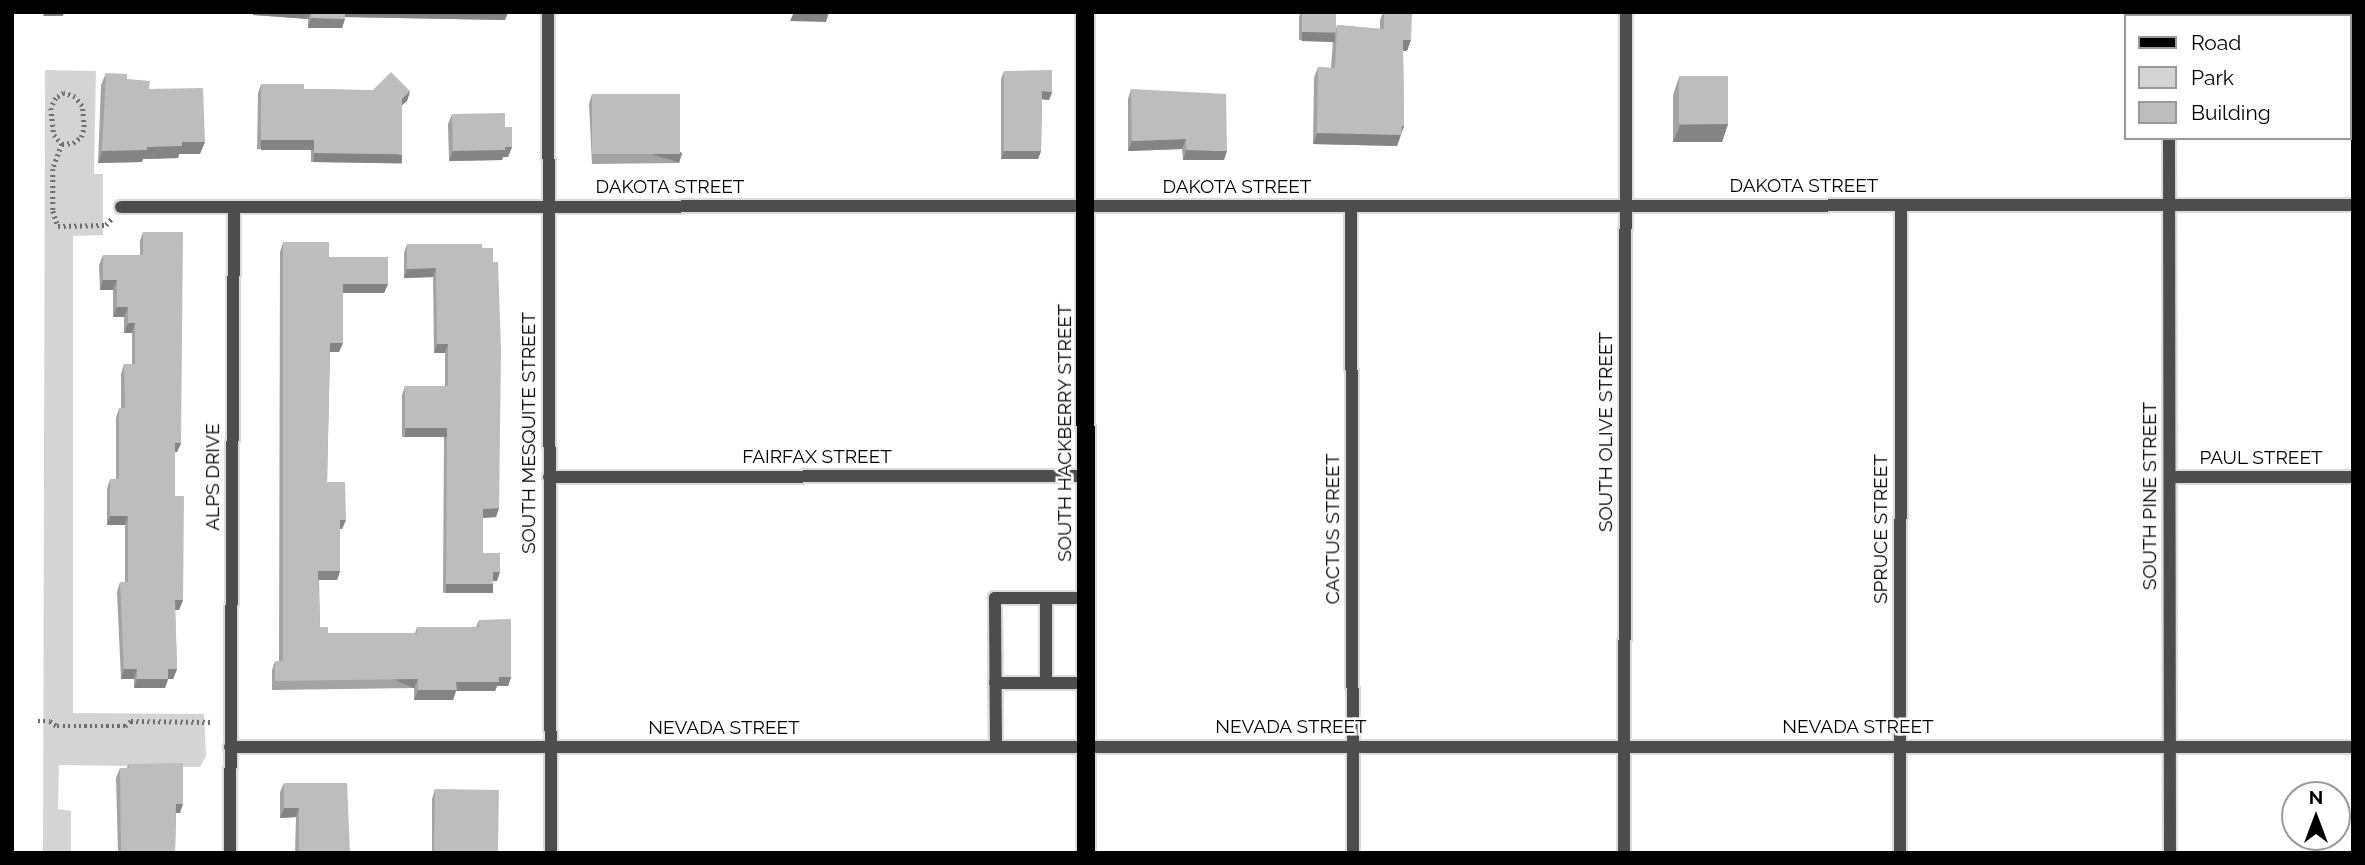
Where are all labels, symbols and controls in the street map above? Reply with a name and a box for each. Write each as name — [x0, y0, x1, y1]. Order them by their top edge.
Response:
legend — [2124, 14, 2351, 140]
text: Road — [2191, 30, 2241, 55]
text: Park — [2191, 65, 2234, 90]
text: Building — [2191, 100, 2271, 125]
street label: DAKOTA STREET — [1729, 175, 1879, 197]
street label: DAKOTA STREET — [595, 176, 745, 198]
street label: DAKOTA STREET — [1162, 176, 1312, 198]
street label: SOUTH HACKBERRY STREET — [1054, 304, 1076, 562]
street label: SOUTH MESQUITE STREET — [518, 312, 540, 554]
street label: SOUTH OLIVE STREET — [1595, 332, 1617, 532]
street label: SOUTH PINE STREET — [2139, 402, 2161, 590]
street label: ALPS DRIVE — [202, 423, 224, 531]
street label: FAIRFAX STREET — [742, 446, 892, 468]
street label: PAUL STREET — [2199, 447, 2323, 469]
street label: CACTUS STREET — [1322, 454, 1344, 604]
street label: SPRUCE STREET — [1870, 454, 1892, 604]
street label: NEVADA STREET — [1215, 716, 1367, 738]
street label: NEVADA STREET — [1782, 716, 1934, 738]
street label: NEVADA STREET — [648, 717, 800, 739]
north arrow — [2281, 781, 2351, 851]
text: N — [2309, 786, 2323, 808]

